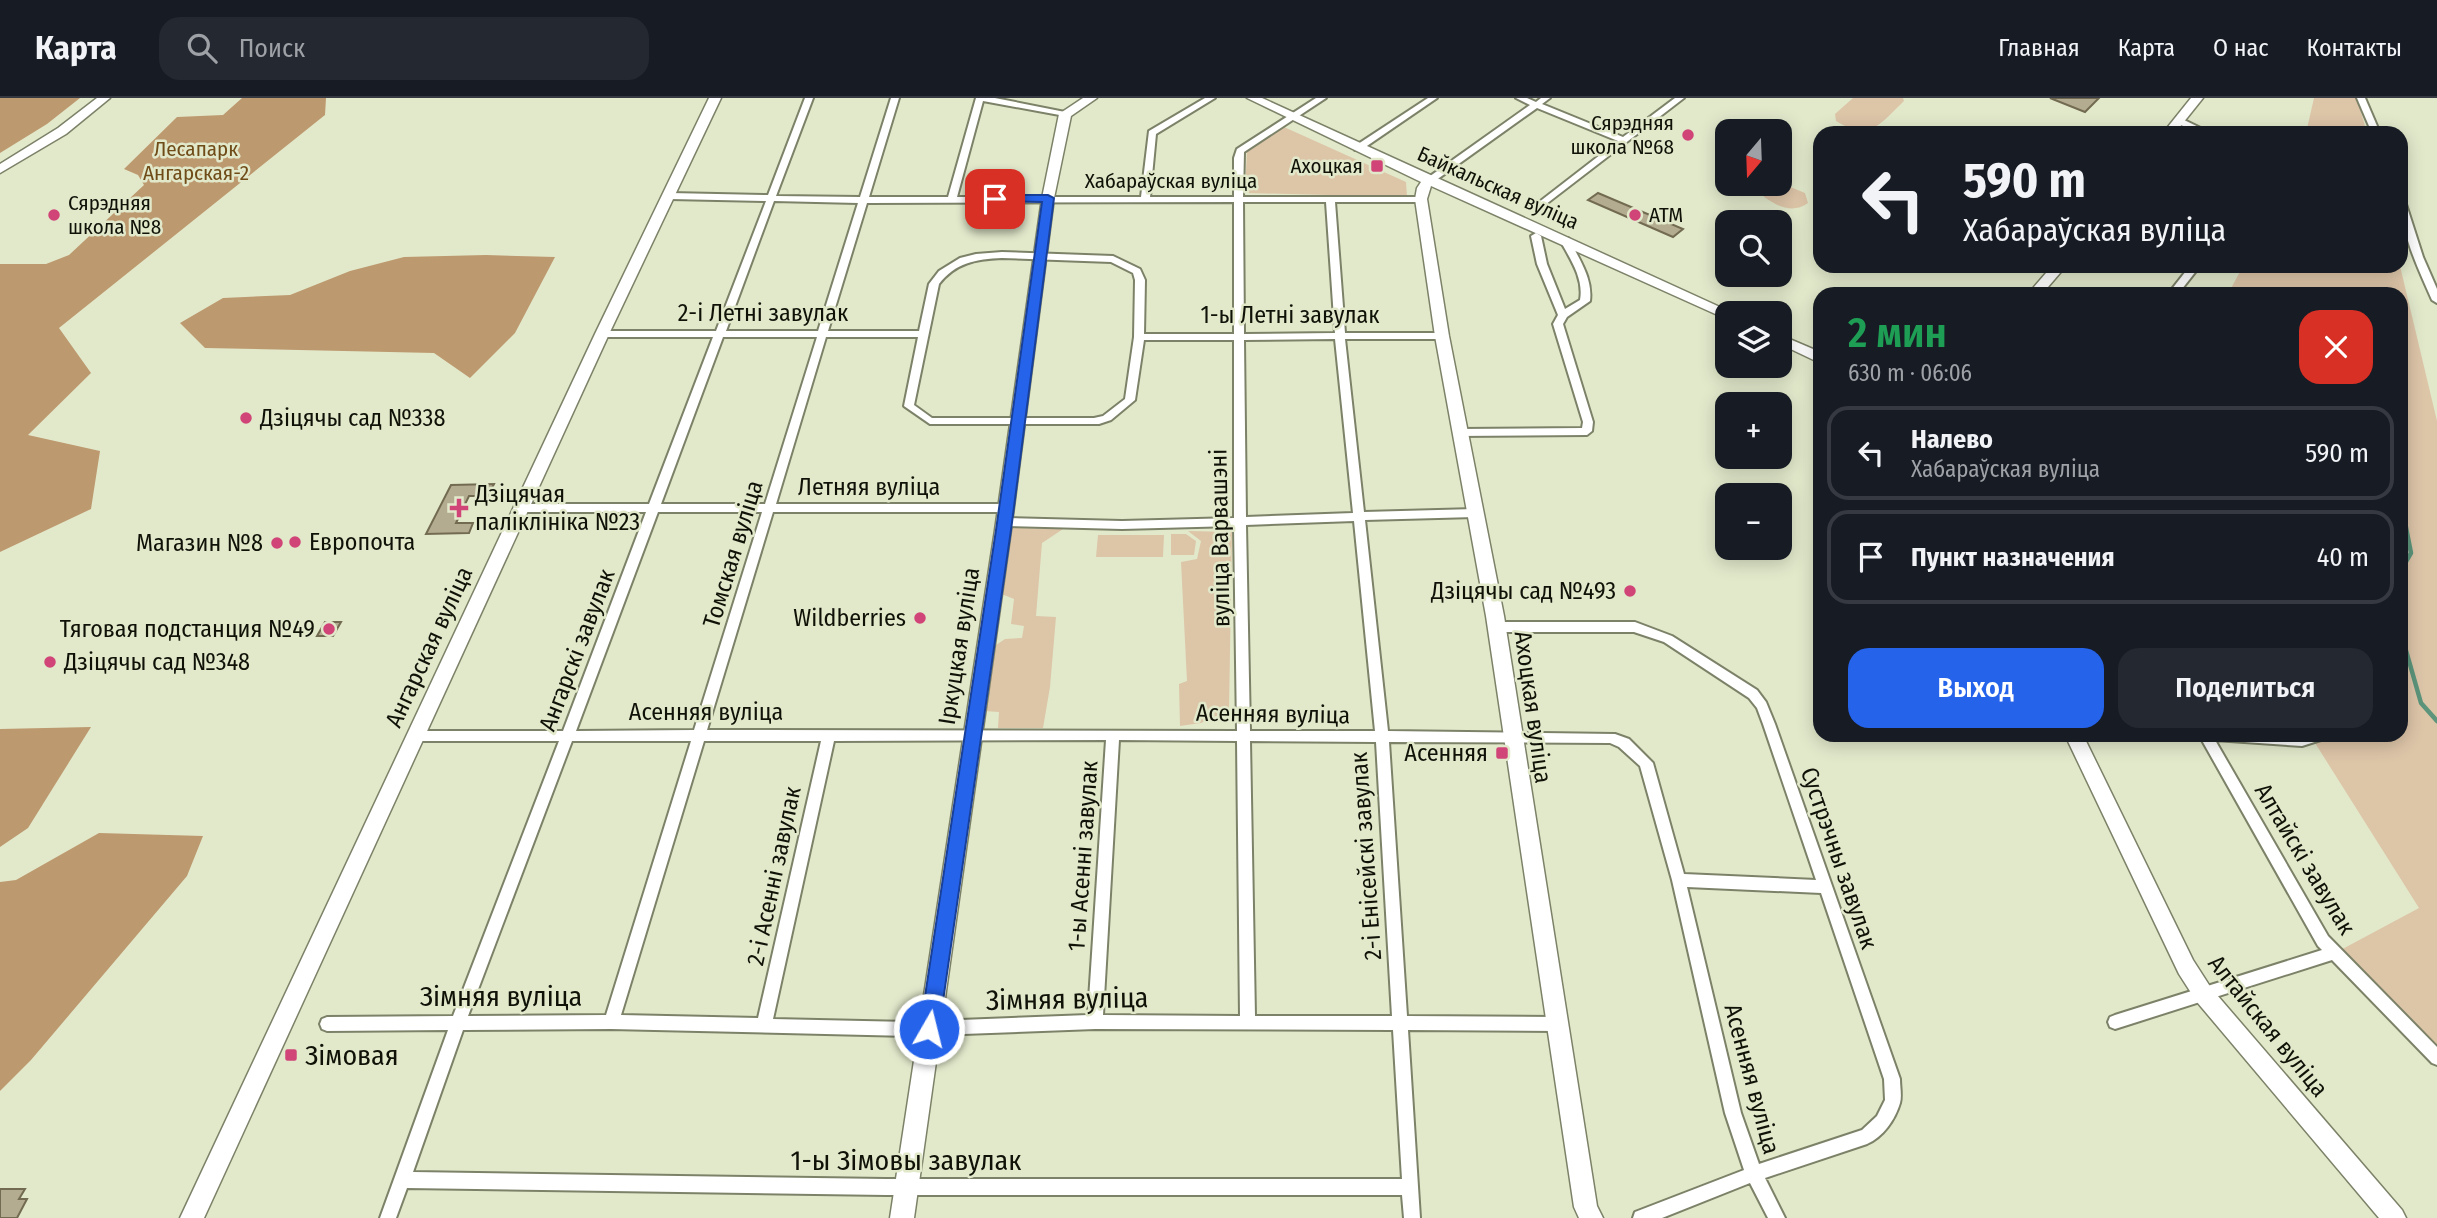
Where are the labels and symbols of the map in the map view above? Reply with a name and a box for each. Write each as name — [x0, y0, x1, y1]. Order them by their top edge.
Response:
place label: Сярэдняя школа №68 — [1570, 110, 1674, 160]
north arrow — [1715, 119, 1792, 196]
marker: Сярэдняя школа №68 — [1680, 127, 1696, 143]
park label: Лесапарк Ангарская-2 — [143, 136, 249, 186]
street label: Байкальская вуліца — [1413, 141, 1583, 235]
place label: Ахоцкая — [1291, 153, 1363, 179]
marker: Ахоцкая — [1369, 158, 1385, 174]
street label: Хабараўская вуліца — [1085, 168, 1257, 194]
pin — [965, 169, 1025, 229]
place label: Сярэдняя школа №8 — [68, 190, 161, 240]
place label: АТМ — [1649, 202, 1683, 228]
marker: Сярэдняя школа №8 — [46, 207, 62, 223]
marker: АТМ — [1627, 207, 1643, 223]
street label: 2-і Летні завулак — [678, 299, 849, 327]
street label: 1-ы Летні завулак — [1200, 301, 1380, 329]
place label: Дзіцячы сад №338 — [259, 404, 445, 432]
marker: Дзіцячы сад №338 — [238, 410, 254, 426]
street label: вуліца Варвашэні — [1204, 449, 1236, 627]
street label: Летняя вуліца — [798, 473, 940, 501]
street label: Томская вуліца — [697, 477, 769, 631]
place label: Дзіцячая паліклініка №23 — [474, 480, 640, 536]
marker: Дзіцячая паліклініка №23 — [449, 498, 469, 518]
place label: Европочта — [309, 528, 415, 556]
place label: Магазин №8 — [136, 529, 263, 557]
marker: Европочта — [287, 534, 303, 550]
marker: Магазин №8 — [269, 535, 285, 551]
street label: Ангарская вуліца — [380, 562, 478, 732]
street label: Ангарскі завулак — [533, 564, 621, 735]
street label: Іркуцкая вуліца — [933, 565, 985, 727]
place label: Дзіцячы сад №493 — [1430, 577, 1616, 605]
marker: Дзіцячы сад №493 — [1622, 583, 1638, 599]
place label: Wildberries — [793, 604, 906, 632]
marker: Wildberries — [912, 610, 928, 626]
place label: Тяговая подстанция №49 — [60, 615, 315, 643]
marker: Тяговая подстанция №49 — [321, 621, 337, 637]
street label: Ахоцкая вуліца — [1508, 629, 1558, 785]
place label: Дзіцячы сад №348 — [63, 648, 250, 676]
marker: Дзіцячы сад №348 — [42, 654, 58, 670]
street label: Асенняя вуліца — [629, 698, 783, 726]
street label: Асенняя вуліца — [1196, 699, 1350, 729]
place label: Асенняя — [1404, 739, 1488, 767]
marker: Асенняя — [1494, 745, 1510, 761]
street label: 2-і Енісейскі завулак — [1345, 750, 1387, 961]
street label: 1-ы Асенні завулак — [1062, 759, 1104, 952]
street label: Сустрэчны завулак — [1795, 764, 1883, 953]
street label: Алтайскі завулак — [2249, 778, 2362, 940]
street label: 2-і Асенні завулак — [741, 783, 807, 968]
street label: Алтайская вуліца — [2202, 950, 2334, 1102]
street label: Зімняя вуліца — [420, 980, 582, 1013]
street label: Зімняя вуліца — [985, 981, 1149, 1017]
position arrow — [892, 992, 966, 1066]
street label: Асенняя вуліца — [1719, 1001, 1785, 1157]
place label: Зімовая — [305, 1039, 399, 1072]
marker: Зімовая — [283, 1047, 299, 1063]
street label: 1-ы Зімовы завулак — [791, 1144, 1021, 1177]

